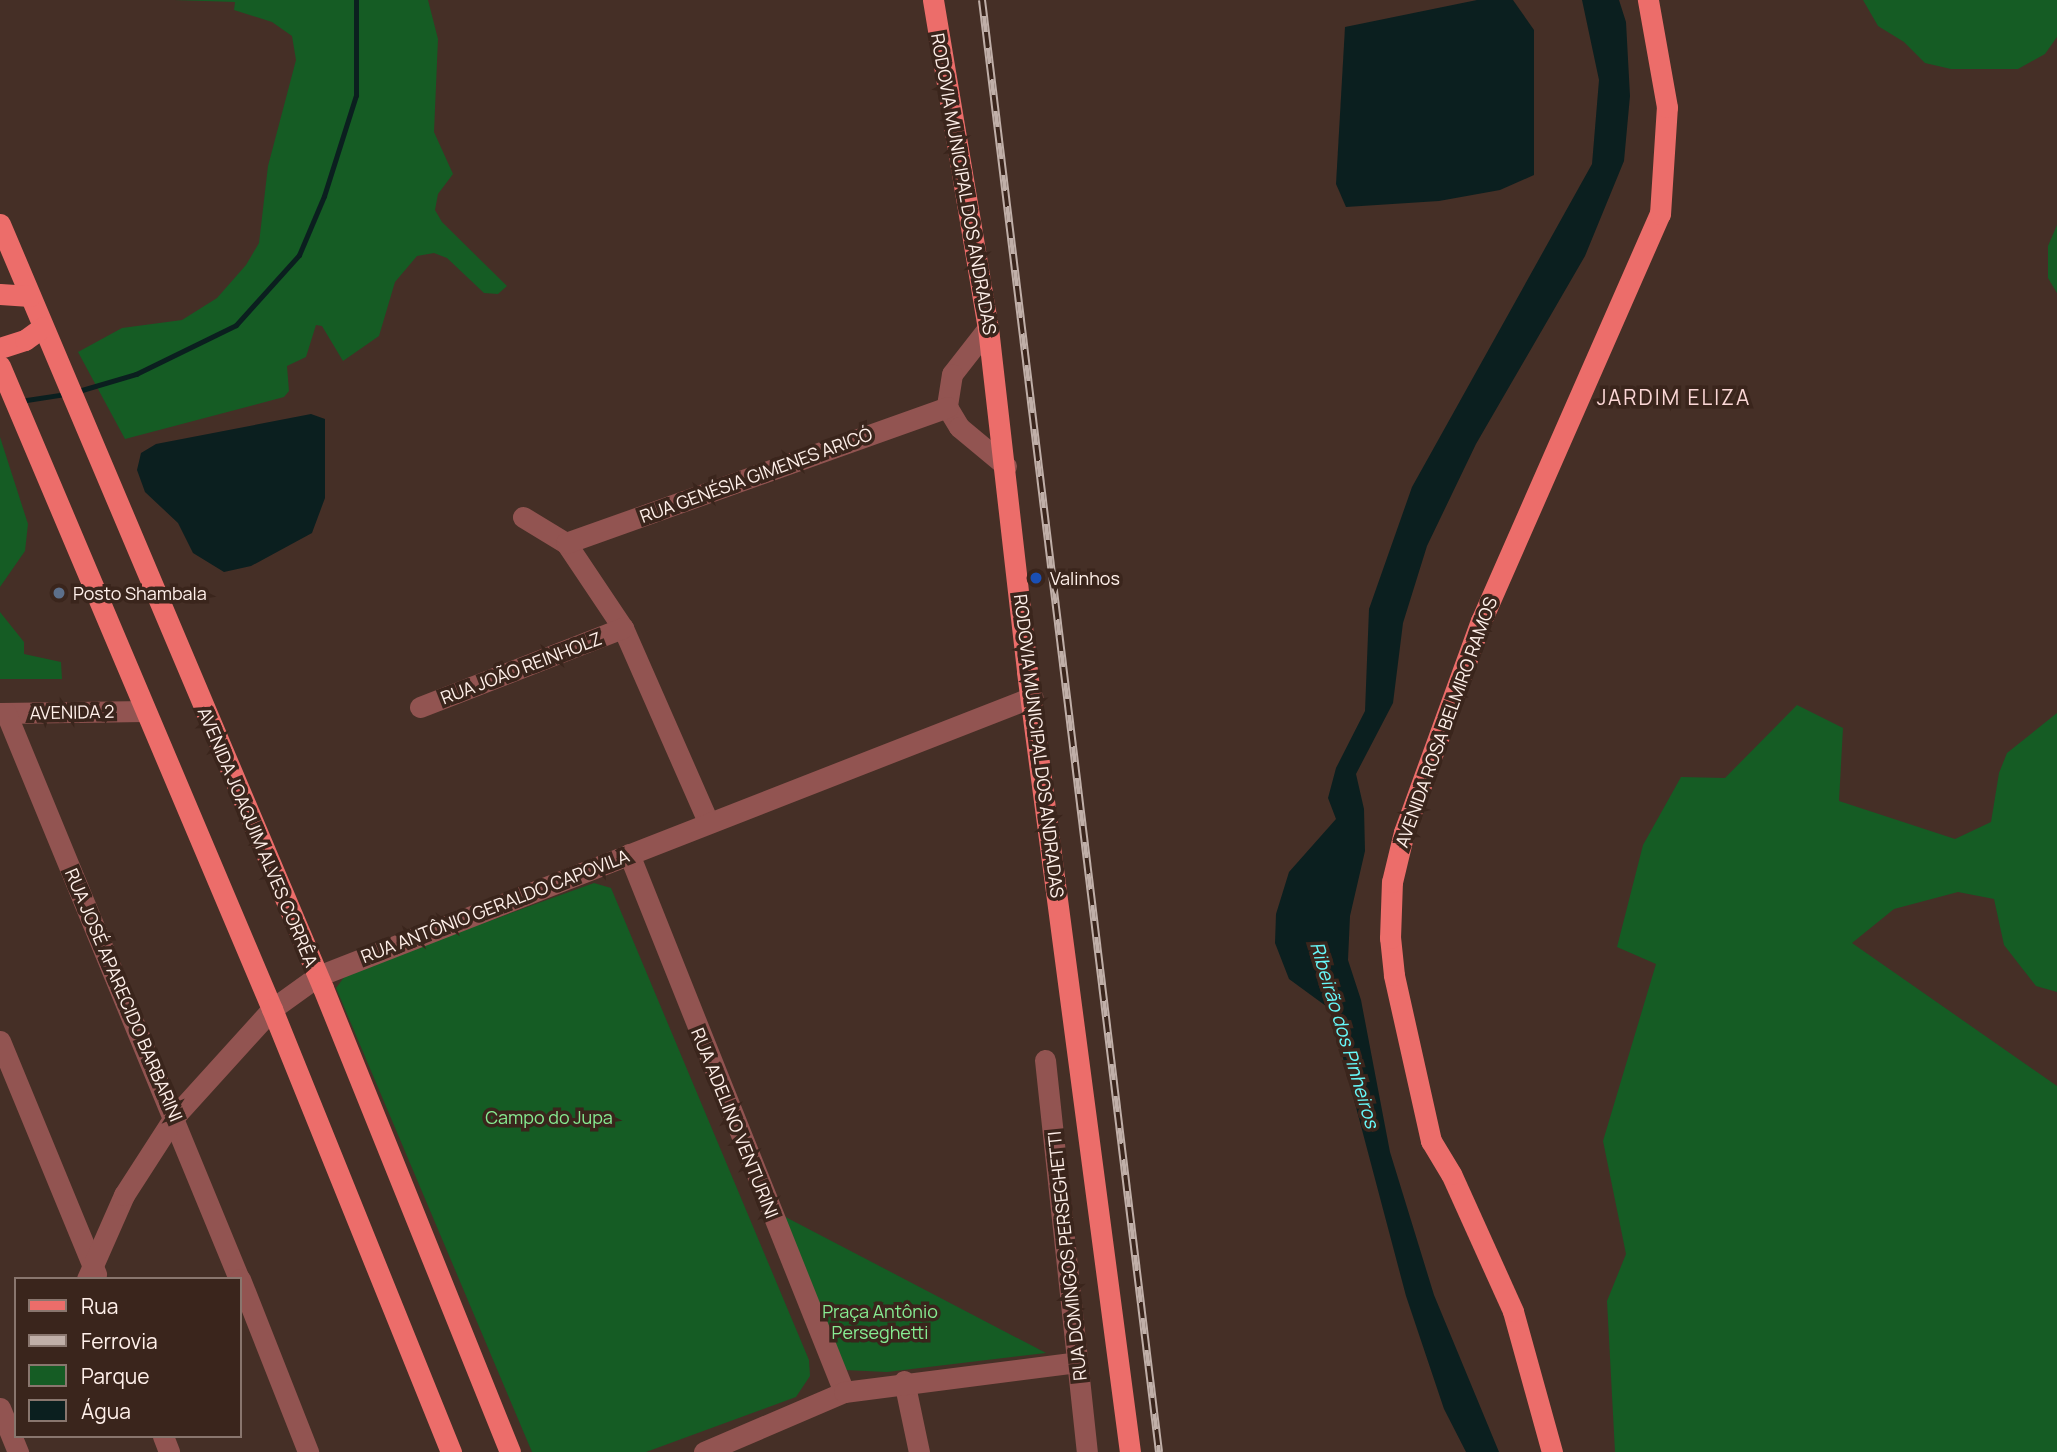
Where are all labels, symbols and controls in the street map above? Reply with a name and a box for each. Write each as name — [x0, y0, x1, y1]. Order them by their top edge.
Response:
street label: RODOVIA MUNICIPAL DOS ANDRADAS — [927, 31, 1001, 337]
district label: JARDIM ELIZA — [1598, 384, 1750, 410]
street label: RUA GENÉSIA GIMENES ARICÓ — [637, 423, 875, 527]
place label: Valinhos — [1050, 567, 1120, 589]
marker: Valinhos — [1028, 570, 1044, 586]
place label: Posto Shambala — [73, 582, 207, 604]
marker: Posto Shambala — [51, 585, 67, 601]
street label: RODOVIA MUNICIPAL DOS ANDRADAS — [1010, 592, 1068, 900]
street label: AVENIDA ROSA BELMIRO RAMOS — [1391, 594, 1501, 850]
street label: RUA JOÃO REINHOLZ — [437, 627, 605, 709]
street label: AVENIDA 2 — [29, 700, 115, 724]
street label: AVENIDA JOAQUIM ALVES CORRÊA — [193, 704, 323, 970]
street label: RUA ANTÔNIO GERALDO CAPOVILA — [358, 845, 632, 967]
street label: RUA JOSÉ APARECIDO BARBARINI — [61, 865, 187, 1125]
water label: Ribeirão dos Pinheiros — [1305, 939, 1383, 1131]
street label: RUA ADELINO VENTURINI — [687, 1025, 783, 1221]
park label: Campo do Jupa — [485, 1106, 613, 1128]
street label: RUA DOMINGOS PERSEGHETTI — [1043, 1130, 1091, 1382]
legend — [14, 1277, 242, 1438]
text: Rua — [81, 1292, 118, 1320]
park label: Praça Antônio Perseghetti — [822, 1301, 938, 1344]
text: Ferrovia — [81, 1327, 158, 1355]
text: Parque — [81, 1362, 150, 1390]
text: Água — [81, 1397, 131, 1425]

